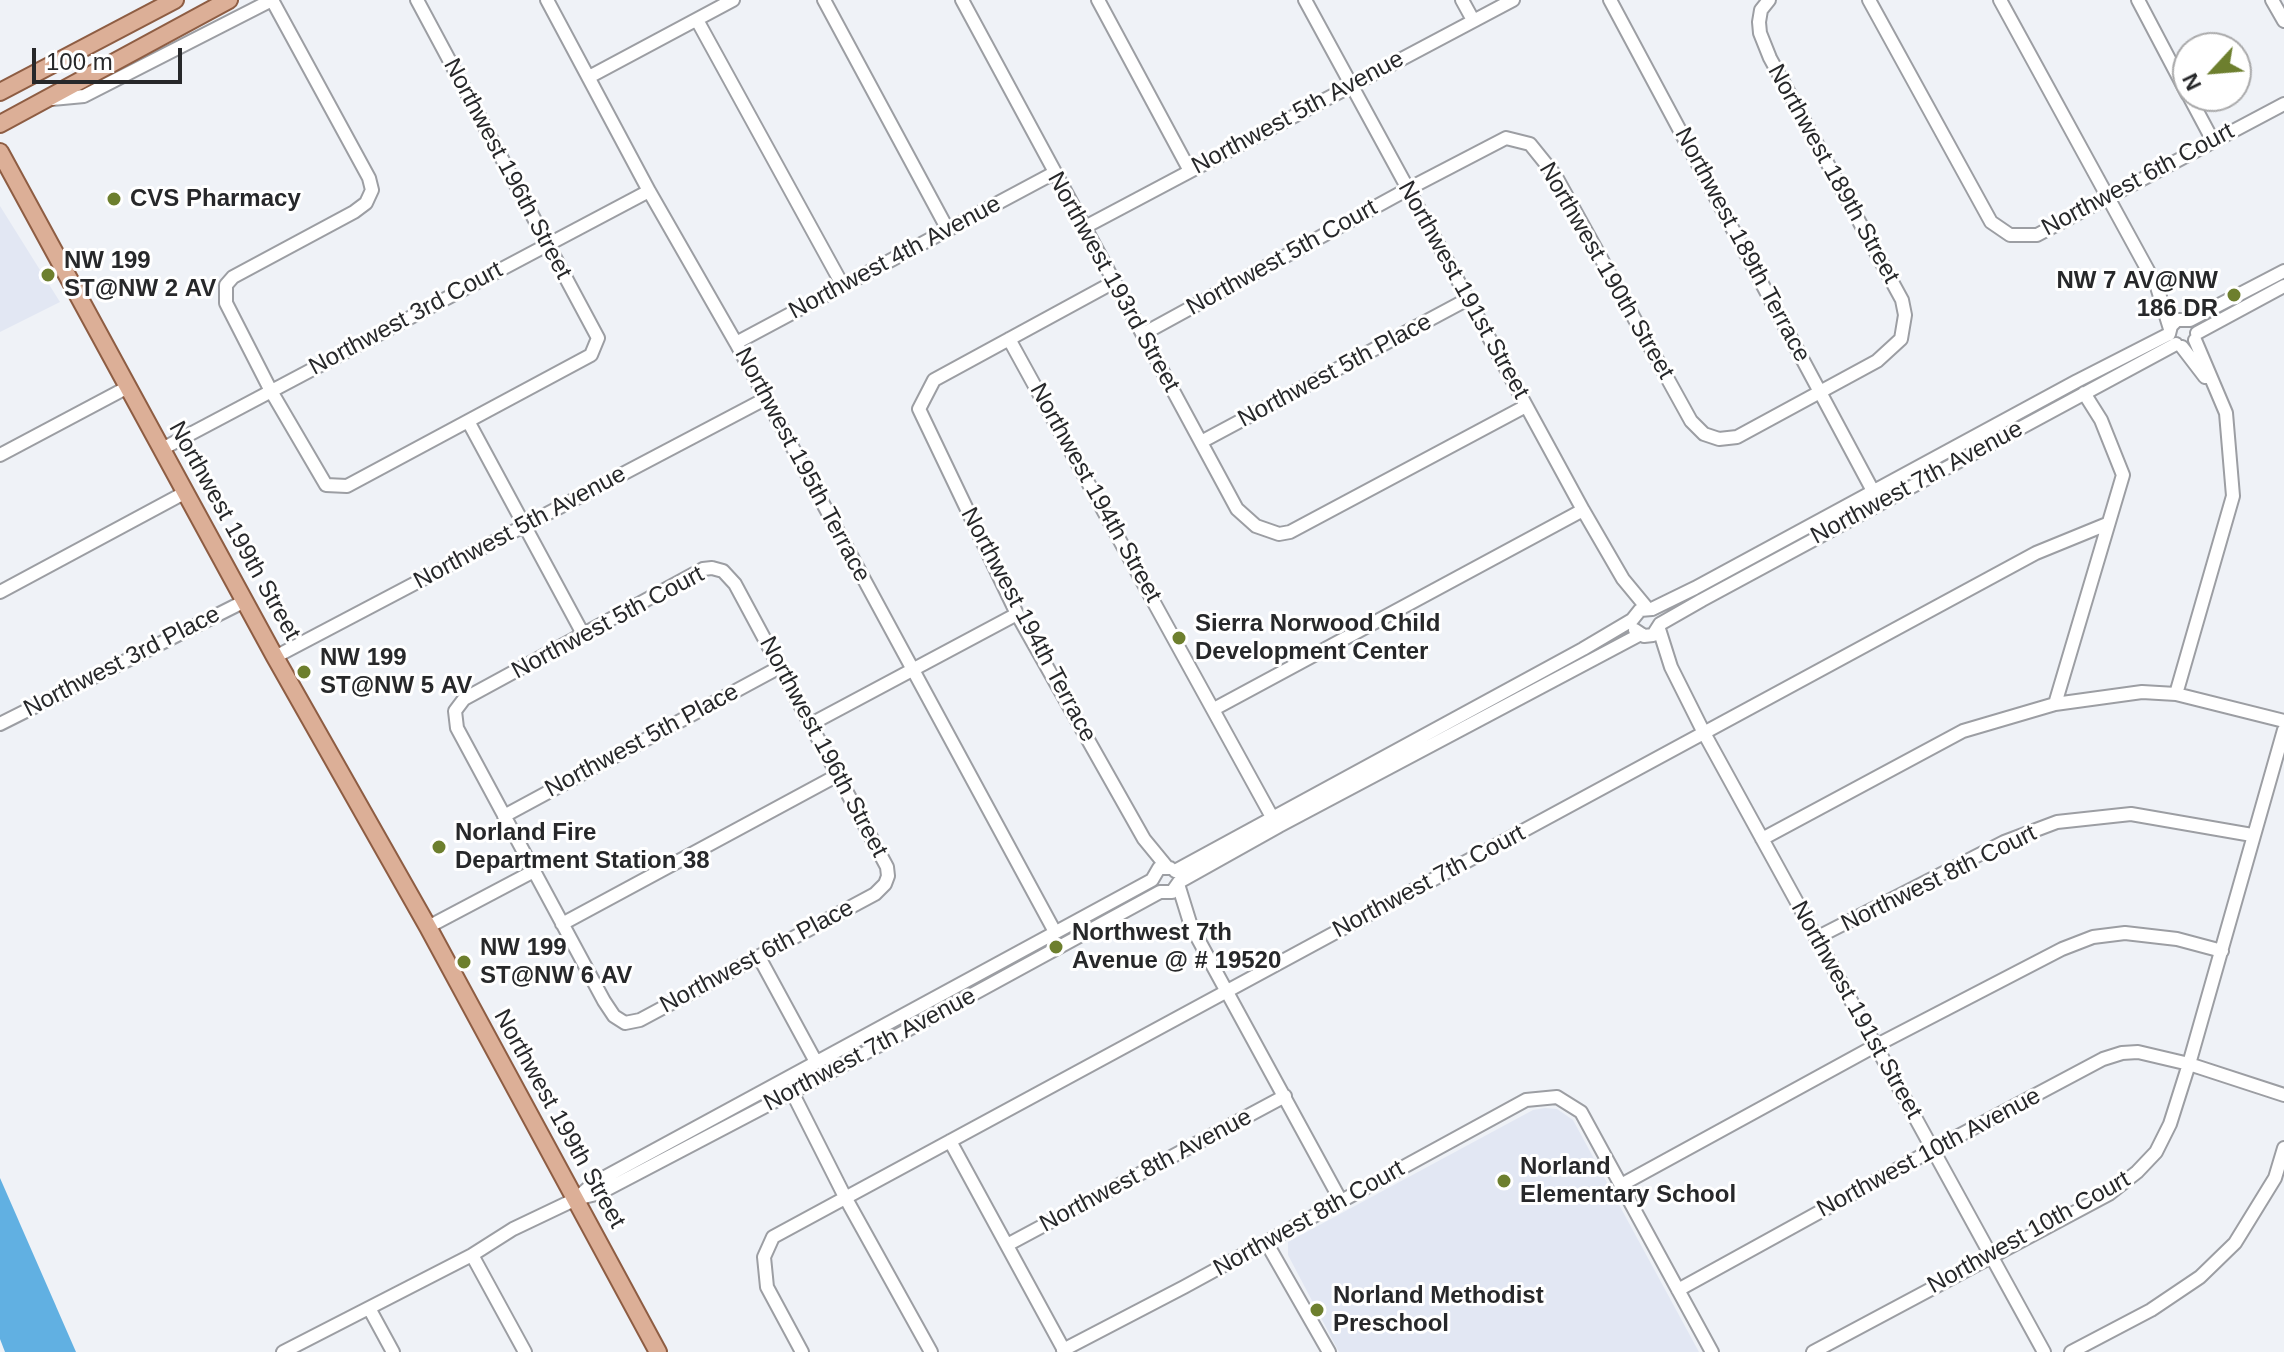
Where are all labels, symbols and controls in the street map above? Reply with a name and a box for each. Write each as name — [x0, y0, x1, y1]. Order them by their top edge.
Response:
scale bar — [36, 32, 186, 82]
north arrow — [2172, 32, 2252, 112]
street label: Northwest 5th Avenue — [1187, 45, 1409, 181]
text: 100 m — [46, 48, 113, 75]
street label: Northwest 196th Street — [437, 54, 577, 284]
street label: Northwest 189th Street — [1761, 60, 1905, 288]
text: N — [2177, 69, 2206, 94]
street label: Northwest 6th Court — [2037, 117, 2239, 243]
street label: Northwest 189th Terrace — [1668, 123, 1816, 367]
street label: Northwest 190th Street — [1532, 158, 1680, 384]
street label: Northwest 193rd Street — [1041, 167, 1185, 397]
street label: Northwest 191st Street — [1391, 176, 1535, 404]
place label: CVS Pharmacy — [130, 185, 301, 213]
marker: CVS Pharmacy — [105, 190, 123, 208]
street label: Northwest 4th Avenue — [784, 190, 1006, 326]
street label: Northwest 5th Court — [1182, 194, 1382, 322]
place label: NW 199 ST@NW 2 AV — [64, 247, 216, 303]
street label: Northwest 3rd Court — [304, 256, 508, 382]
marker: NW 199 ST@NW 2 AV — [39, 266, 57, 284]
place label: NW 7 AV@NW 186 DR — [2056, 267, 2218, 323]
marker: NW 7 AV@NW 186 DR — [2225, 286, 2243, 304]
street label: Northwest 5th Place — [1233, 308, 1437, 434]
street label: Northwest 195th Terrace — [728, 343, 876, 587]
street label: Northwest 194th Street — [1023, 379, 1167, 607]
street label: Northwest 7th Avenue — [1806, 415, 2028, 551]
street label: Northwest 199th Street — [162, 417, 306, 645]
street label: Northwest 5th Avenue — [409, 460, 631, 596]
street label: Northwest 194th Terrace — [954, 503, 1102, 747]
street label: Northwest 5th Court — [507, 560, 709, 686]
street label: Northwest 3rd Place — [19, 600, 225, 724]
place label: Sierra Norwood Child Development Center — [1195, 610, 1440, 666]
marker: Sierra Norwood Child Development Center — [1170, 629, 1188, 647]
street label: Northwest 196th Street — [753, 632, 893, 862]
place label: NW 199 ST@NW 5 AV — [320, 644, 472, 700]
marker: NW 199 ST@NW 5 AV — [295, 663, 313, 681]
street label: Northwest 5th Place — [540, 678, 744, 804]
place label: Norland Fire Department Station 38 — [455, 819, 710, 875]
street label: Northwest 7th Court — [1328, 819, 1530, 945]
street label: Northwest 8th Court — [1837, 819, 2041, 939]
marker: Norland Fire Department Station 38 — [430, 838, 448, 856]
street label: Northwest 6th Place — [655, 894, 859, 1020]
street label: Northwest 191st Street — [1784, 896, 1928, 1124]
place label: Northwest 7th Avenue @ # 19520 — [1072, 919, 1281, 975]
place label: NW 199 ST@NW 6 AV — [480, 934, 632, 990]
marker: Northwest 7th Avenue @ # 19520 — [1047, 938, 1065, 956]
marker: NW 199 ST@NW 6 AV — [455, 953, 473, 971]
street label: Northwest 7th Avenue — [759, 982, 981, 1118]
street label: Northwest 199th Street — [487, 1005, 631, 1233]
street label: Northwest 10th Avenue — [1812, 1082, 2046, 1224]
street label: Northwest 8th Avenue — [1035, 1103, 1257, 1239]
place label: Norland Elementary School — [1520, 1153, 1736, 1209]
street label: Northwest 8th Court — [1209, 1155, 1409, 1283]
street label: Northwest 10th Court — [1923, 1165, 2135, 1301]
marker: Norland Elementary School — [1495, 1172, 1513, 1190]
place label: Norland Methodist Preschool — [1333, 1282, 1544, 1338]
marker: Norland Methodist Preschool — [1308, 1301, 1326, 1319]

